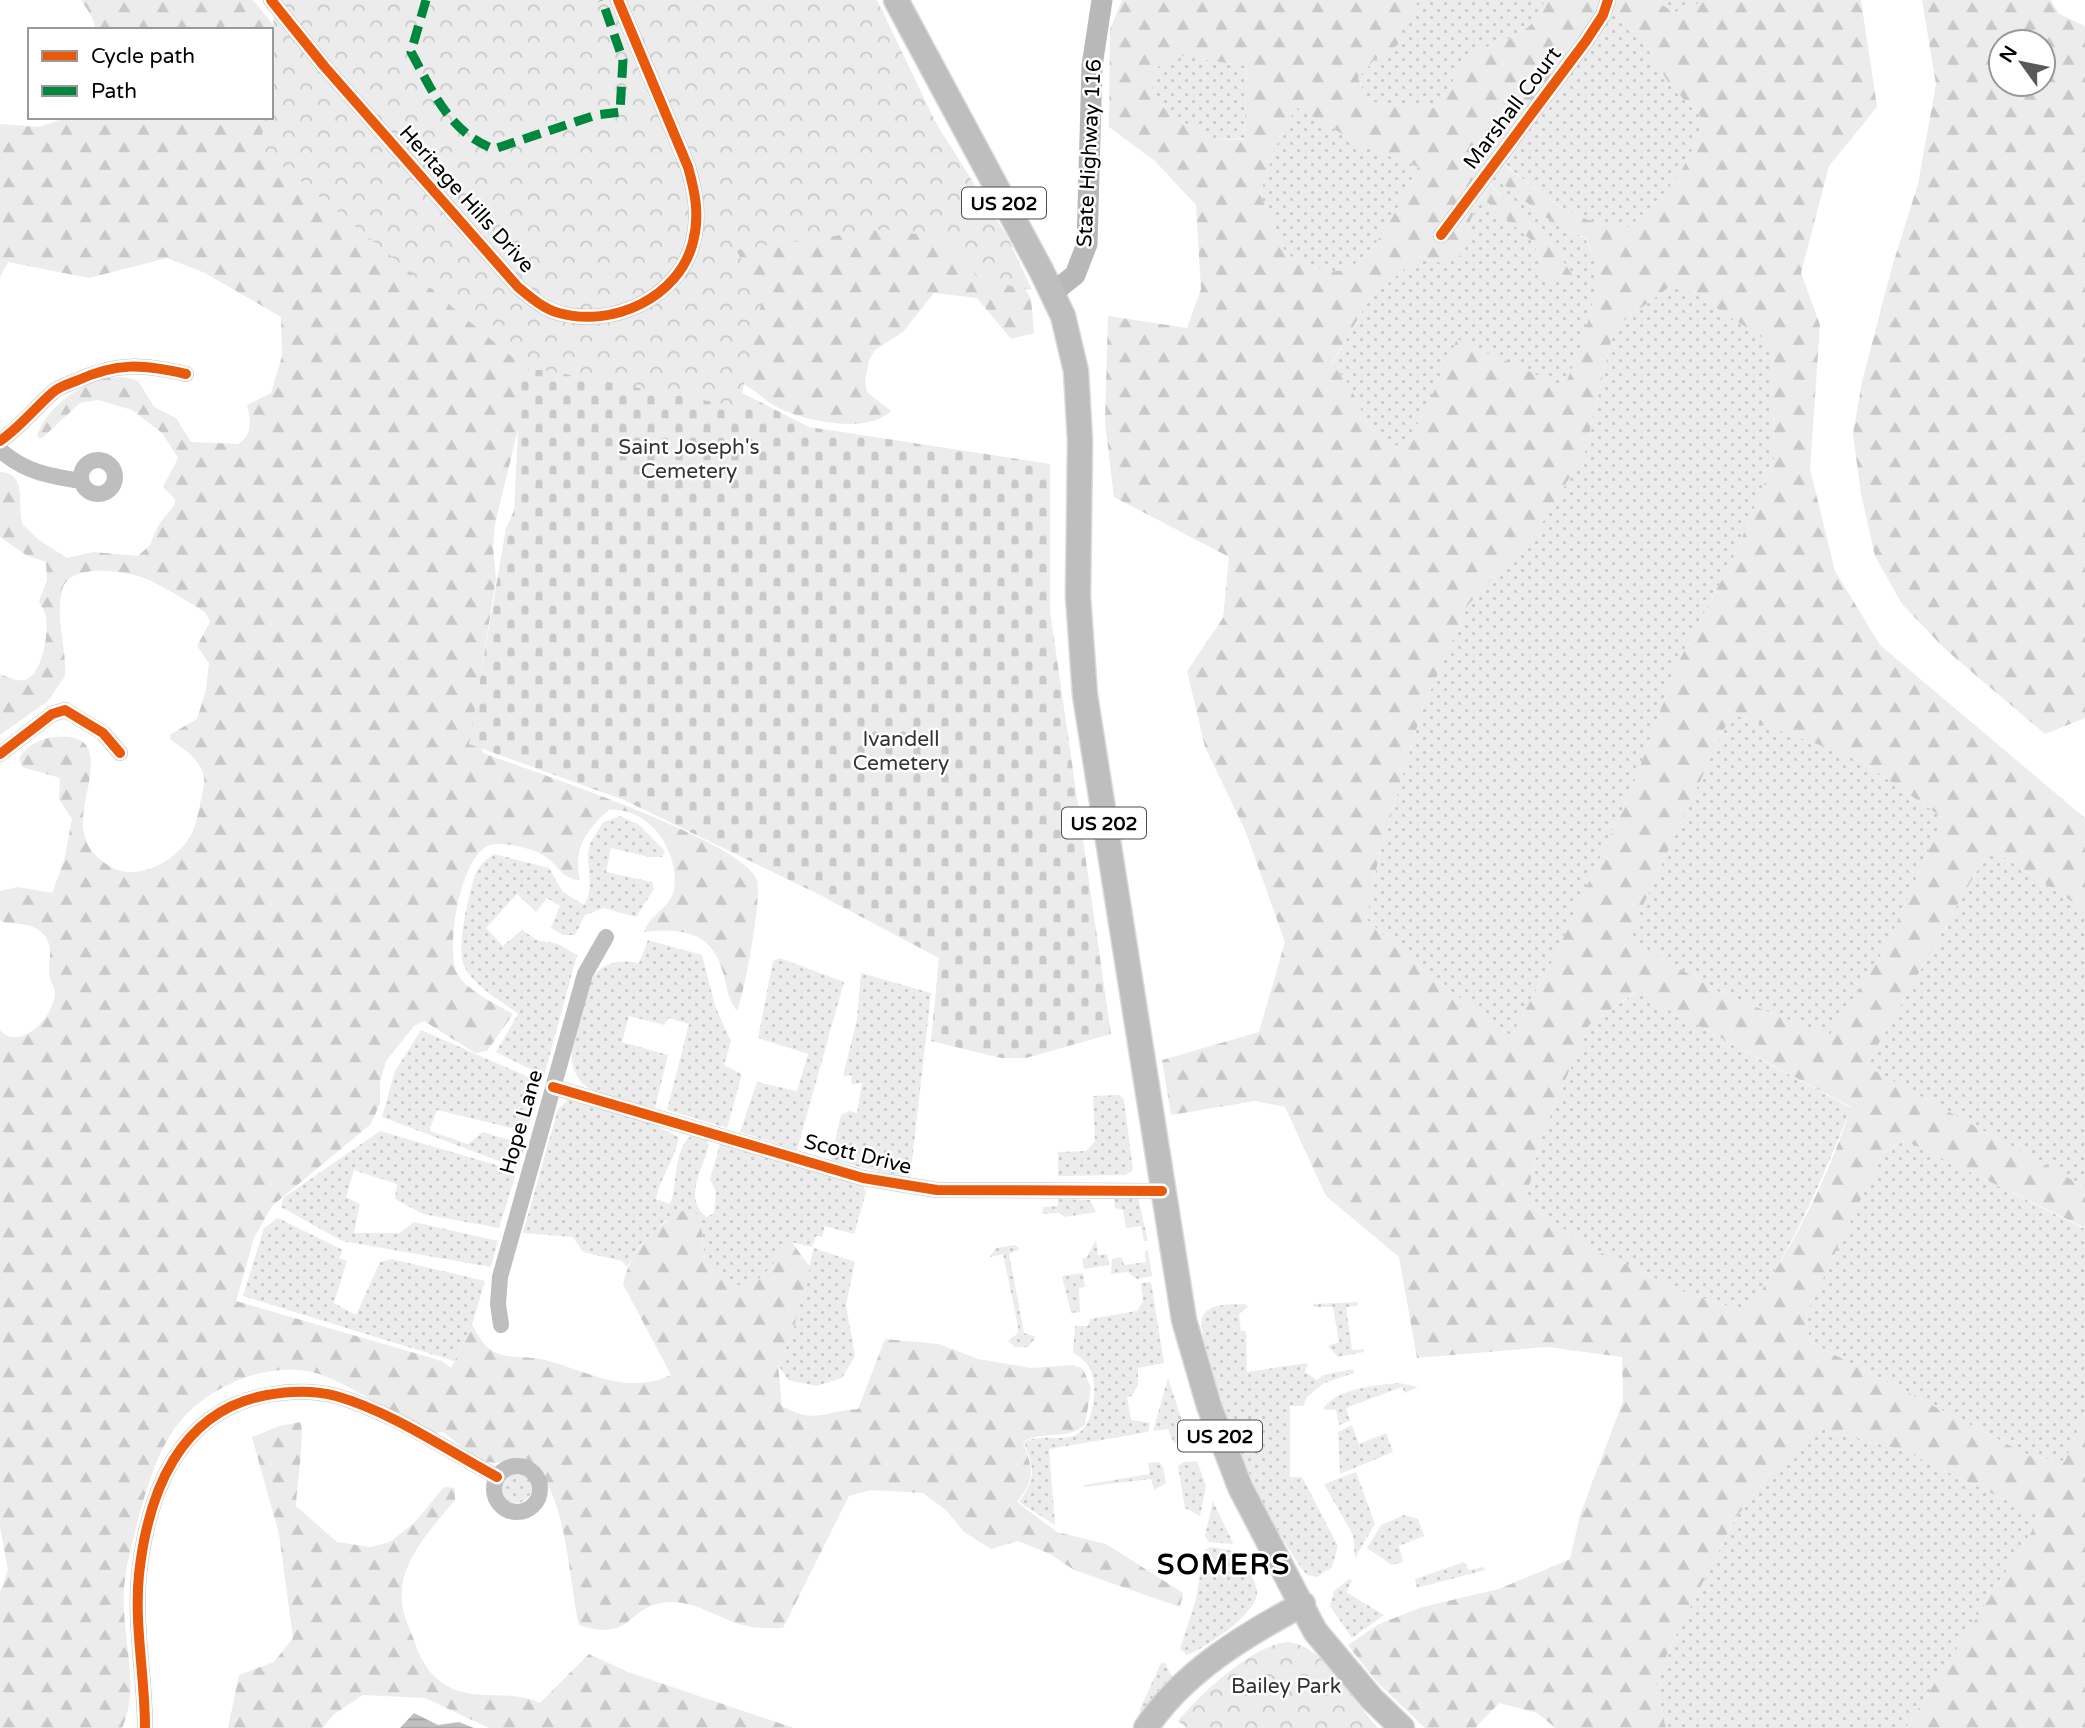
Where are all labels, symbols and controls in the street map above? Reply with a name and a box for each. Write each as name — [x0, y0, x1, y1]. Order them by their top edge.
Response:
legend — [28, 28, 273, 119]
north arrow — [1987, 28, 2057, 98]
street label: Marshall Court — [1458, 42, 1566, 174]
text: N — [1995, 42, 2022, 67]
text: Cycle path — [91, 44, 195, 69]
street label: State Highway 116 — [1072, 58, 1107, 248]
text: Path — [91, 79, 137, 104]
street label: Heritage Hills Drive — [394, 120, 539, 278]
road number: US 202 — [962, 188, 1046, 218]
park label: Saint Joseph's Cemetery — [618, 435, 760, 484]
park label: Ivandell Cemetery — [853, 727, 949, 776]
road number: US 202 — [1062, 808, 1146, 838]
street label: Hope Lane — [495, 1067, 548, 1177]
street label: Scott Drive — [802, 1129, 914, 1180]
road number: US 202 — [1178, 1420, 1262, 1452]
district label: SOMERS — [1157, 1548, 1291, 1582]
park label: Bailey Park — [1231, 1674, 1341, 1699]

